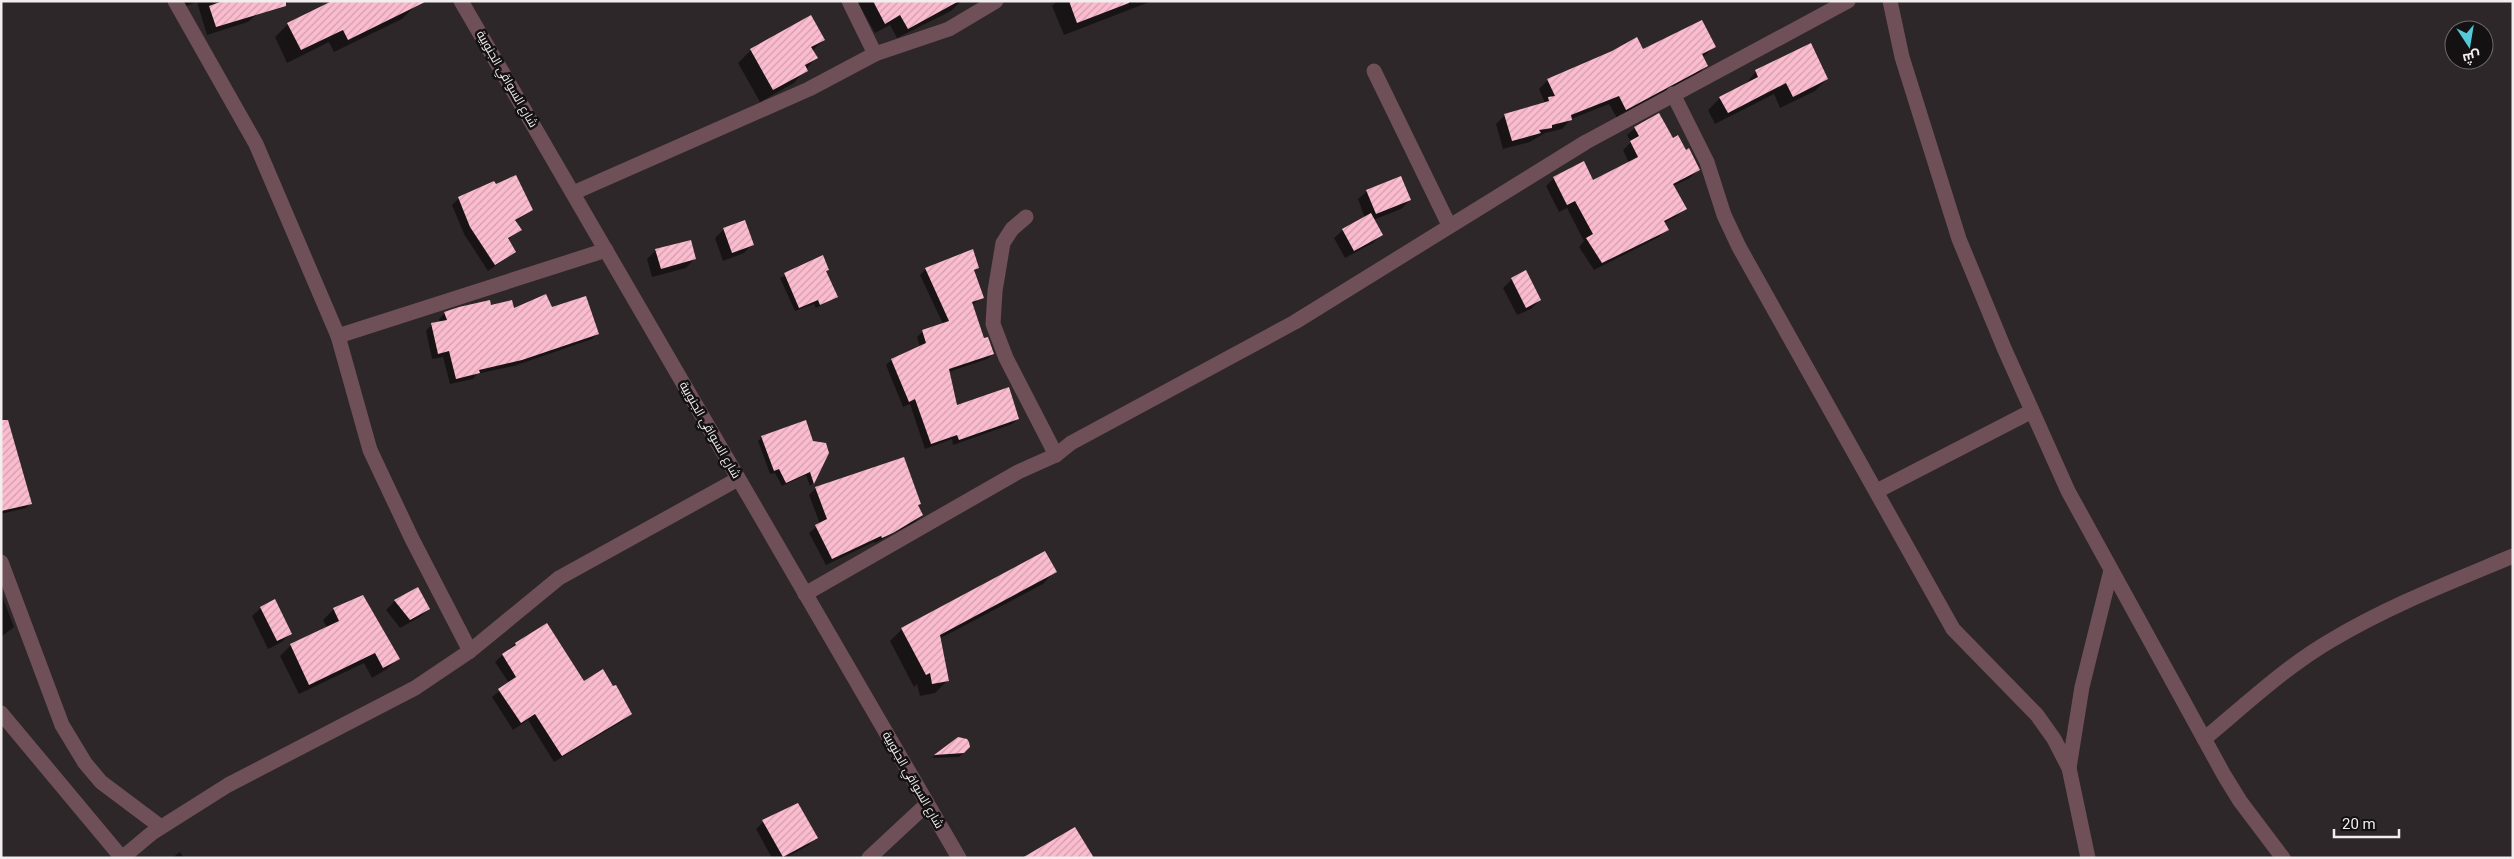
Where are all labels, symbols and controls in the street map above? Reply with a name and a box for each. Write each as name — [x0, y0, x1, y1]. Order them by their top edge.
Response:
north arrow — [2444, 20, 2494, 70]
street label: شارع السواقي الجنوبية — [471, 28, 540, 132]
text: ش — [2461, 47, 2482, 67]
street label: شارع السواقي الجنوبية — [674, 379, 743, 483]
street label: شارع السواقي الجنوبية — [877, 729, 946, 833]
scale bar — [2334, 806, 2399, 838]
text: 20 m — [2342, 815, 2376, 833]

